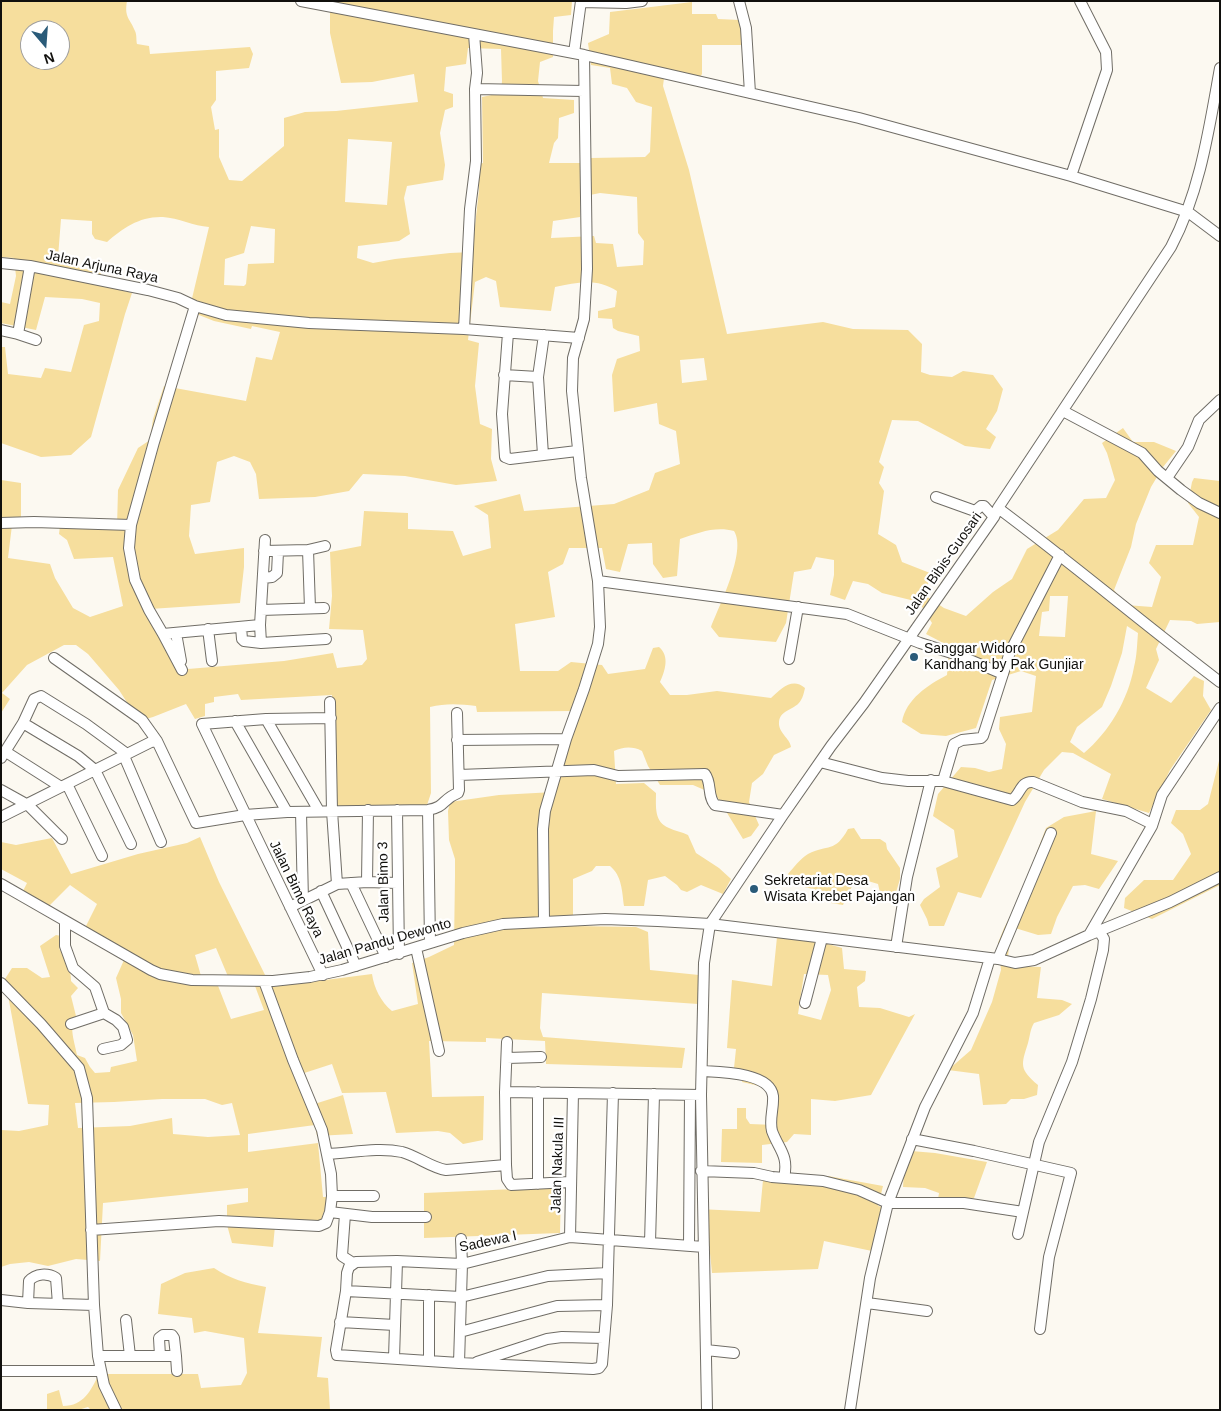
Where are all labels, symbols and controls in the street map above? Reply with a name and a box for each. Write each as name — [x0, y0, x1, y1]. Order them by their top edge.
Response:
north arrow — [20, 20, 70, 70]
text: N — [42, 49, 57, 67]
street label: Jalan Arjuna Raya — [44, 247, 160, 287]
street label: Jalan Bibis-Guosari — [902, 509, 986, 619]
place label: Sanggar Widoro Kandhang by Pak Gunjiar — [924, 641, 1084, 674]
marker: Sanggar Widoro Kandhang by Pak Gunjiar — [908, 651, 920, 663]
street label: Jalan Bimo Raya — [265, 838, 327, 940]
street label: Jalan Bimo 3 — [375, 841, 393, 923]
place label: Sekretariat Desa Wisata Krebet Pajangan — [764, 873, 915, 906]
marker: Sekretariat Desa Wisata Krebet Pajangan — [748, 883, 760, 895]
street label: Jalan Pandu Dewonto — [317, 915, 453, 969]
street label: Jalan Nakula III — [548, 1116, 568, 1214]
street label: Sadewa I — [458, 1228, 518, 1256]

